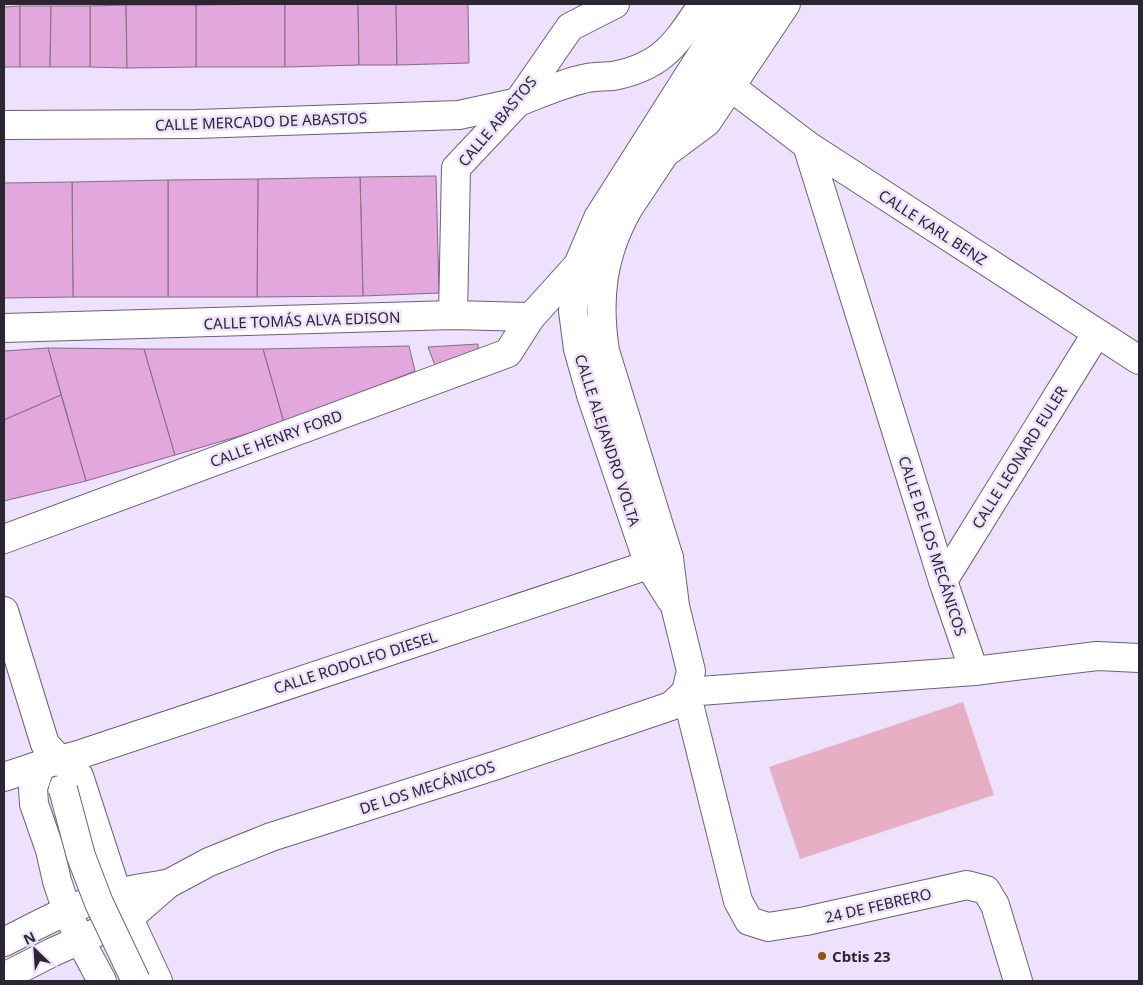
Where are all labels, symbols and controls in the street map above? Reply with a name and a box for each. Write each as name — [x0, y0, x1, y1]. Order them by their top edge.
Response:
street label: CALLE ABASTOS — [453, 72, 541, 170]
street label: CALLE MERCADO DE ABASTOS — [155, 107, 367, 135]
street label: CALLE KARL BENZ — [875, 185, 991, 269]
street label: CALLE TOMÁS ALVA EDISON — [203, 307, 401, 333]
street label: CALLE ALEJANDRO VOLTA — [571, 351, 645, 529]
street label: CALLE LEONARD EULER — [967, 381, 1072, 532]
street label: CALLE HENRY FORD — [207, 405, 345, 471]
street label: CALLE DE LOS MECÁNICOS — [894, 453, 972, 639]
street label: CALLE RODOLFO DIESEL — [271, 626, 439, 698]
street label: DE LOS MECÁNICOS — [357, 756, 497, 818]
street label: 24 DE FEBRERO — [823, 883, 933, 927]
north arrow — [10, 925, 60, 975]
text: N — [20, 927, 38, 949]
place label: Cbtis 23 — [832, 946, 891, 966]
marker: Cbtis 23 — [816, 950, 828, 962]

